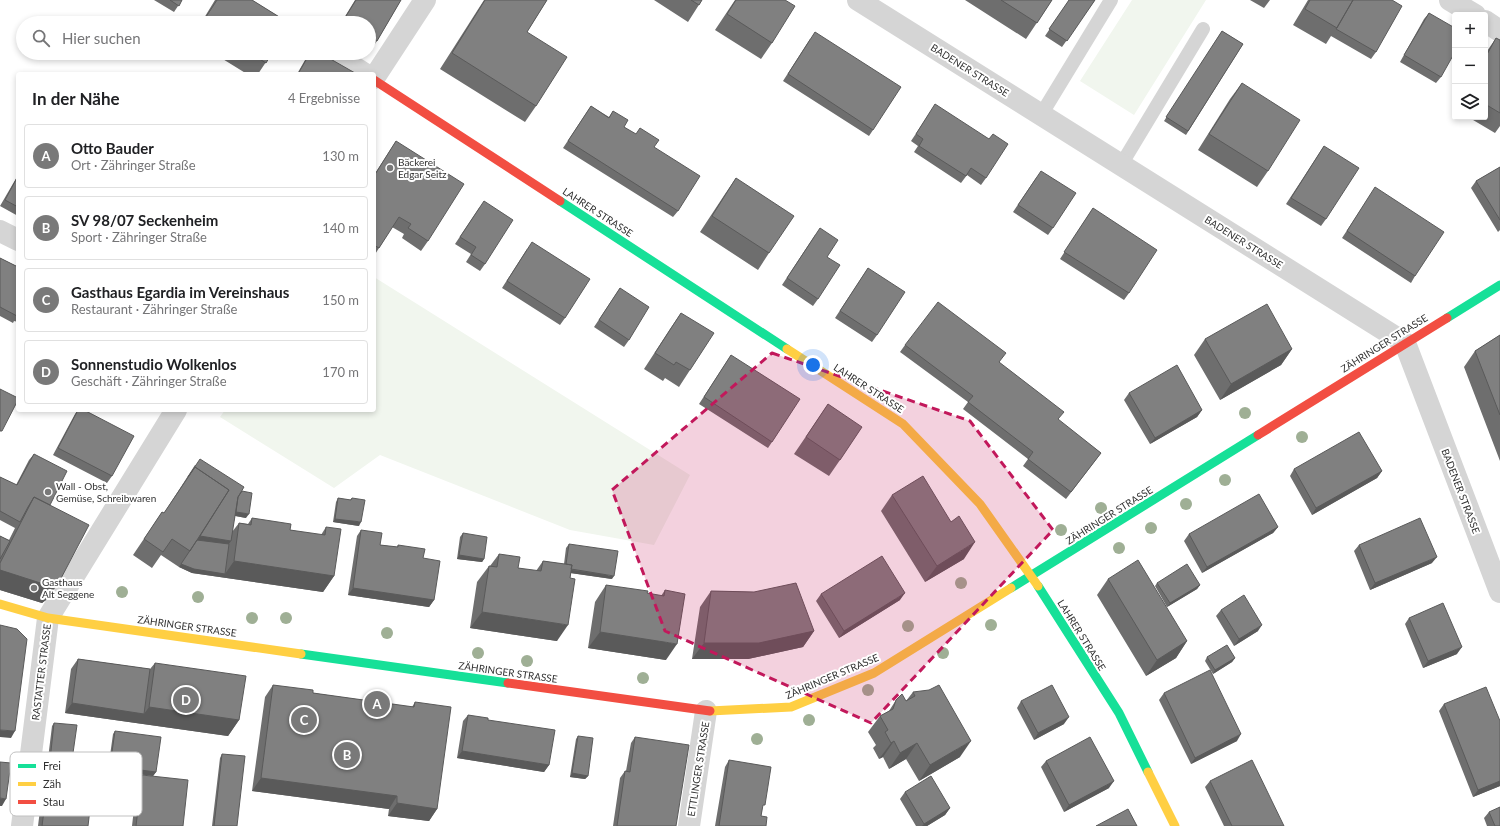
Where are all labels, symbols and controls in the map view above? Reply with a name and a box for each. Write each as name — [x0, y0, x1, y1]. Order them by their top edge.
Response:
map controls — [1452, 12, 1488, 120]
button: + — [1452, 12, 1488, 48]
search box — [16, 16, 376, 60]
icon: search — [30, 27, 52, 49]
text: Hier suchen — [62, 29, 141, 47]
street label: BADENER STRASSE — [929, 41, 1011, 99]
button: − — [1452, 48, 1488, 84]
button: layers — [1452, 84, 1488, 120]
text: In der Nähe — [32, 88, 120, 109]
text: 4 Ergebnisse — [288, 90, 360, 106]
text: Otto Bauder — [71, 139, 154, 157]
text: A — [41, 148, 51, 164]
text: 130 m — [322, 148, 359, 164]
place label: Bäckerei Edgar Seitz — [398, 156, 447, 180]
text: Ort · Zähringer Straße — [71, 157, 196, 173]
marker: Bäckerei Edgar Seitz — [385, 163, 395, 173]
street label: LAHRER STRASSE — [561, 185, 636, 239]
text: SV 98/07 Seckenheim — [71, 211, 218, 229]
street label: BADENER STRASSE — [1203, 213, 1285, 271]
text: B — [42, 220, 50, 236]
text: 140 m — [322, 220, 359, 236]
text: Sport · Zähringer Straße — [71, 229, 207, 245]
text: Gasthaus Egardia im Vereinshaus — [71, 283, 289, 301]
text: C — [42, 292, 50, 308]
text: 150 m — [322, 292, 359, 308]
text: Restaurant · Zähringer Straße — [71, 301, 237, 317]
street label: ZÄHRINGER STRASSE — [1338, 311, 1430, 375]
text: Sonnenstudio Wolkenlos — [71, 355, 237, 373]
your location — [803, 355, 823, 375]
street label: LAHRER STRASSE — [832, 361, 907, 415]
text: D — [41, 364, 51, 380]
text: 170 m — [322, 364, 359, 380]
text: Geschäft · Zähringer Straße — [71, 373, 227, 389]
street label: BADENER STRASSE — [1439, 447, 1483, 535]
place label: Wall - Obst, Gemüse, Schreibwaren — [56, 480, 156, 504]
street label: ZÄHRINGER STRASSE — [1063, 483, 1155, 547]
marker: Wall - Obst, Gemüse, Schreibwaren — [43, 487, 53, 497]
place label: Gasthaus Alt Seggene — [42, 576, 94, 600]
marker: Gasthaus Alt Seggene — [29, 583, 39, 593]
street label: LAHRER STRASSE — [1055, 597, 1109, 673]
street label: ZÄHRINGER STRASSE — [137, 613, 238, 639]
street label: RASTATTER STRASSE — [29, 623, 53, 721]
street label: ZÄHRINGER STRASSE — [784, 651, 881, 701]
street label: ZÄHRINGER STRASSE — [458, 659, 559, 685]
pin: D — [173, 685, 199, 715]
pin: A — [364, 689, 390, 719]
pin: C — [291, 705, 317, 735]
street label: ETTLINGER STRASSE — [685, 720, 711, 817]
pin: B — [334, 740, 360, 770]
legend — [10, 752, 142, 816]
text: Frei — [43, 759, 61, 772]
text: Zäh — [43, 777, 61, 790]
text: Stau — [43, 795, 64, 808]

